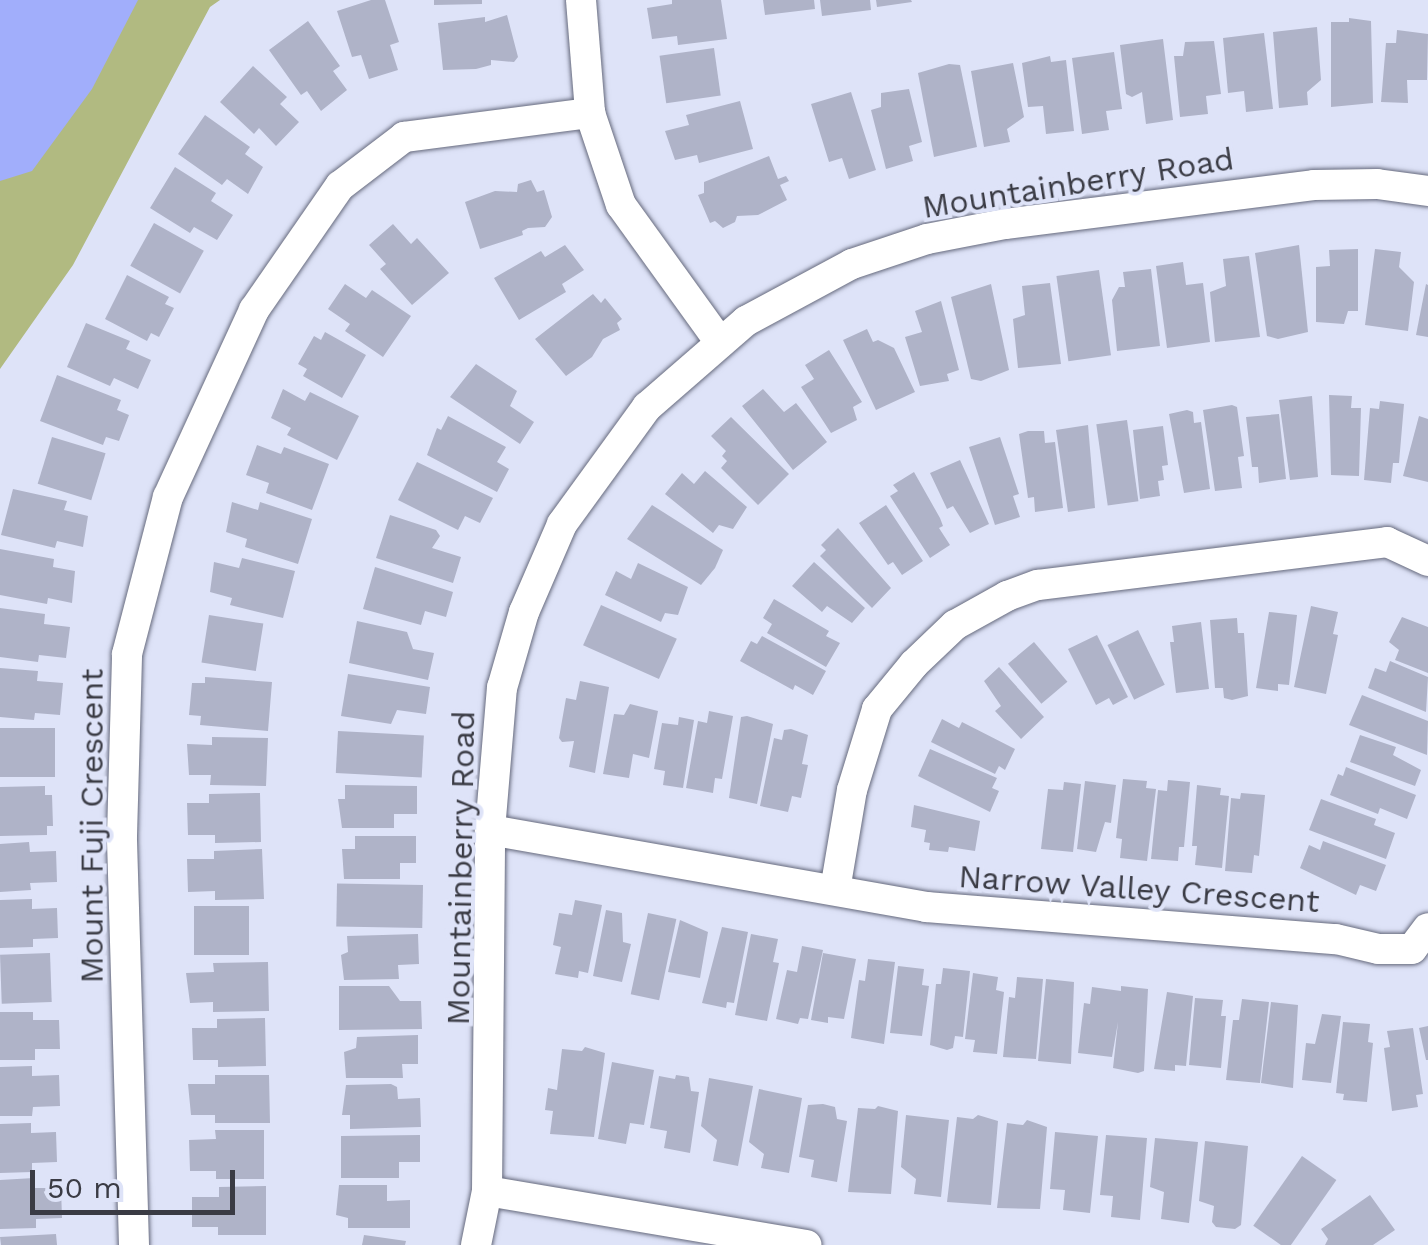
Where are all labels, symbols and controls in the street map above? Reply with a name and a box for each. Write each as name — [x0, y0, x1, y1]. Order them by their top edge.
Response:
street label: Mountainberry Road — [919, 139, 1237, 227]
street label: Mount Fuji Crescent — [73, 669, 111, 983]
street label: Mountainberry Road — [439, 710, 483, 1026]
street label: Narrow Valley Crescent — [956, 857, 1322, 921]
scale bar — [35, 1150, 240, 1212]
text: 50 m — [47, 1170, 122, 1205]

